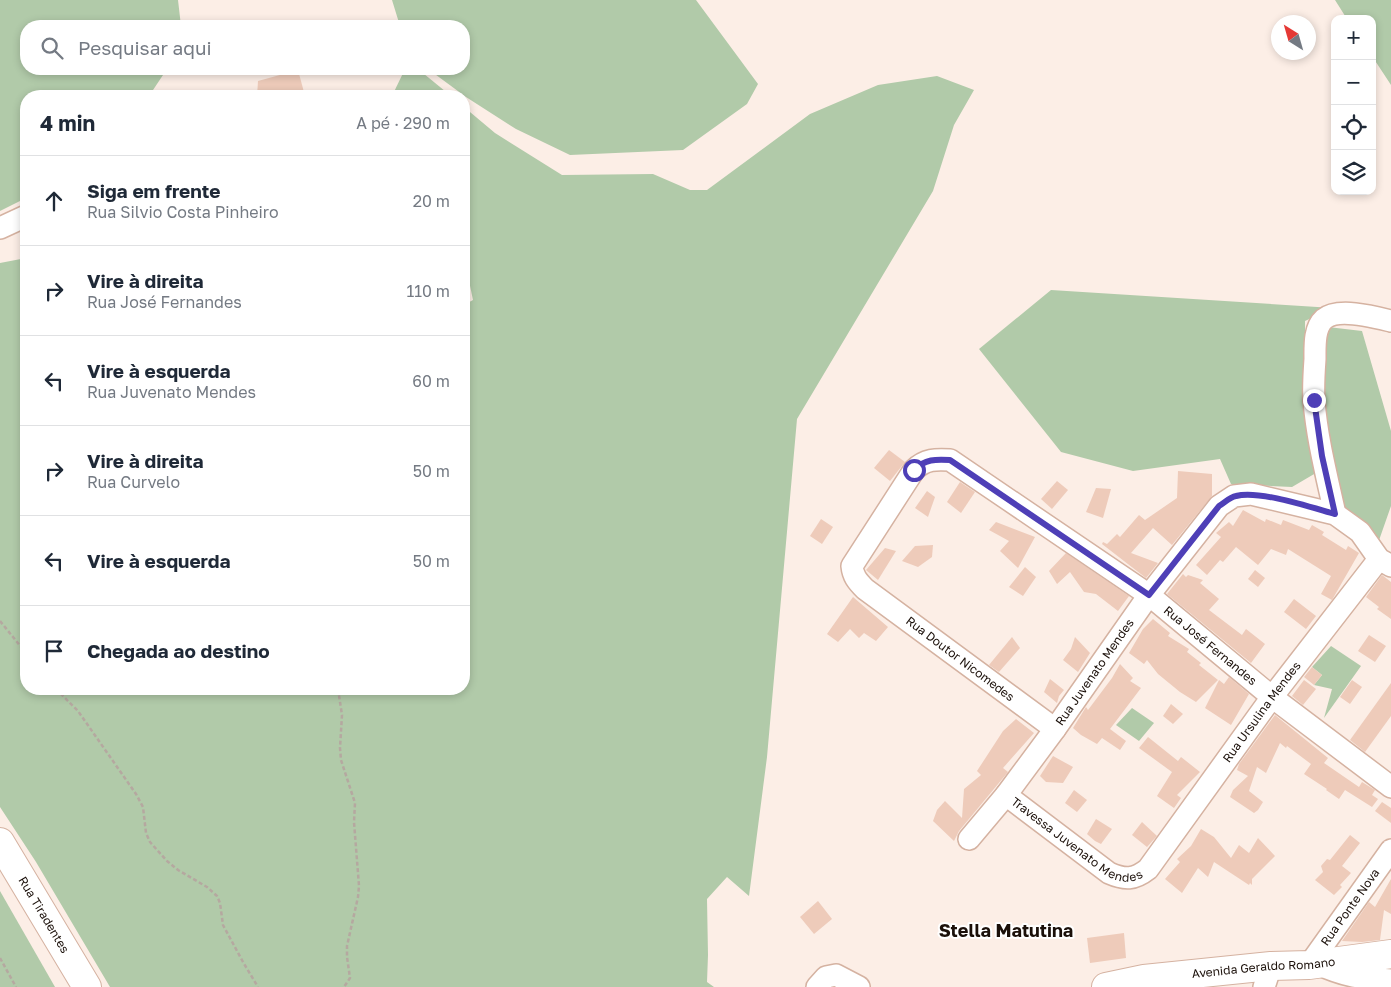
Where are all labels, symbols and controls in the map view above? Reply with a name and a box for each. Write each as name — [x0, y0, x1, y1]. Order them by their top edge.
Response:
north arrow — [1271, 15, 1316, 60]
map controls — [1331, 15, 1376, 195]
button: + — [1331, 15, 1376, 60]
search box — [20, 20, 470, 75]
icon: search — [38, 34, 66, 62]
text: Pesquisar aqui — [78, 36, 212, 59]
button: − — [1331, 60, 1376, 105]
button: locate — [1331, 105, 1376, 150]
text: 4 min — [40, 110, 95, 136]
text: A pé · 290 m — [356, 113, 450, 133]
button: layers — [1331, 150, 1376, 195]
text: Siga em frente — [87, 179, 221, 202]
icon: ahead — [40, 187, 68, 215]
text: 20 m — [413, 191, 450, 211]
text: Rua Silvio Costa Pinheiro — [87, 202, 279, 222]
text: Vire à direita — [87, 269, 204, 292]
icon: right — [40, 277, 68, 305]
text: 110 m — [406, 281, 450, 301]
text: Rua José Fernandes — [87, 292, 242, 312]
text: Vire à esquerda — [87, 359, 230, 382]
icon: left — [40, 367, 68, 395]
text: 60 m — [412, 371, 450, 391]
text: Rua Juvenato Mendes — [87, 382, 256, 402]
route end — [1303, 389, 1326, 412]
text: Vire à direita — [87, 449, 204, 472]
icon: right — [40, 457, 68, 485]
route start — [903, 459, 926, 482]
text: 50 m — [413, 461, 450, 481]
text: Rua Curvelo — [87, 472, 180, 492]
icon: left — [40, 547, 68, 575]
text: Vire à esquerda — [87, 549, 230, 572]
text: 50 m — [413, 551, 450, 571]
street label: Rua José Fernandes — [1161, 602, 1260, 688]
street label: Rua Doutor Nicomedes — [903, 613, 1017, 704]
street label: Rua Juvenato Mendes — [1052, 616, 1137, 728]
icon: arrive — [40, 637, 68, 665]
text: Chegada ao destino — [87, 639, 270, 662]
street label: Rua Ursulina Mendes — [1219, 658, 1304, 765]
street label: Travessa Juvenato Mendes — [1008, 794, 1145, 885]
street label: Rua Ponte Nova — [1317, 865, 1382, 948]
street label: Rua Tiradentes — [15, 874, 73, 956]
district label: Stella Matutina — [939, 919, 1073, 941]
street label: Avenida Geraldo Romano — [1191, 954, 1336, 981]

